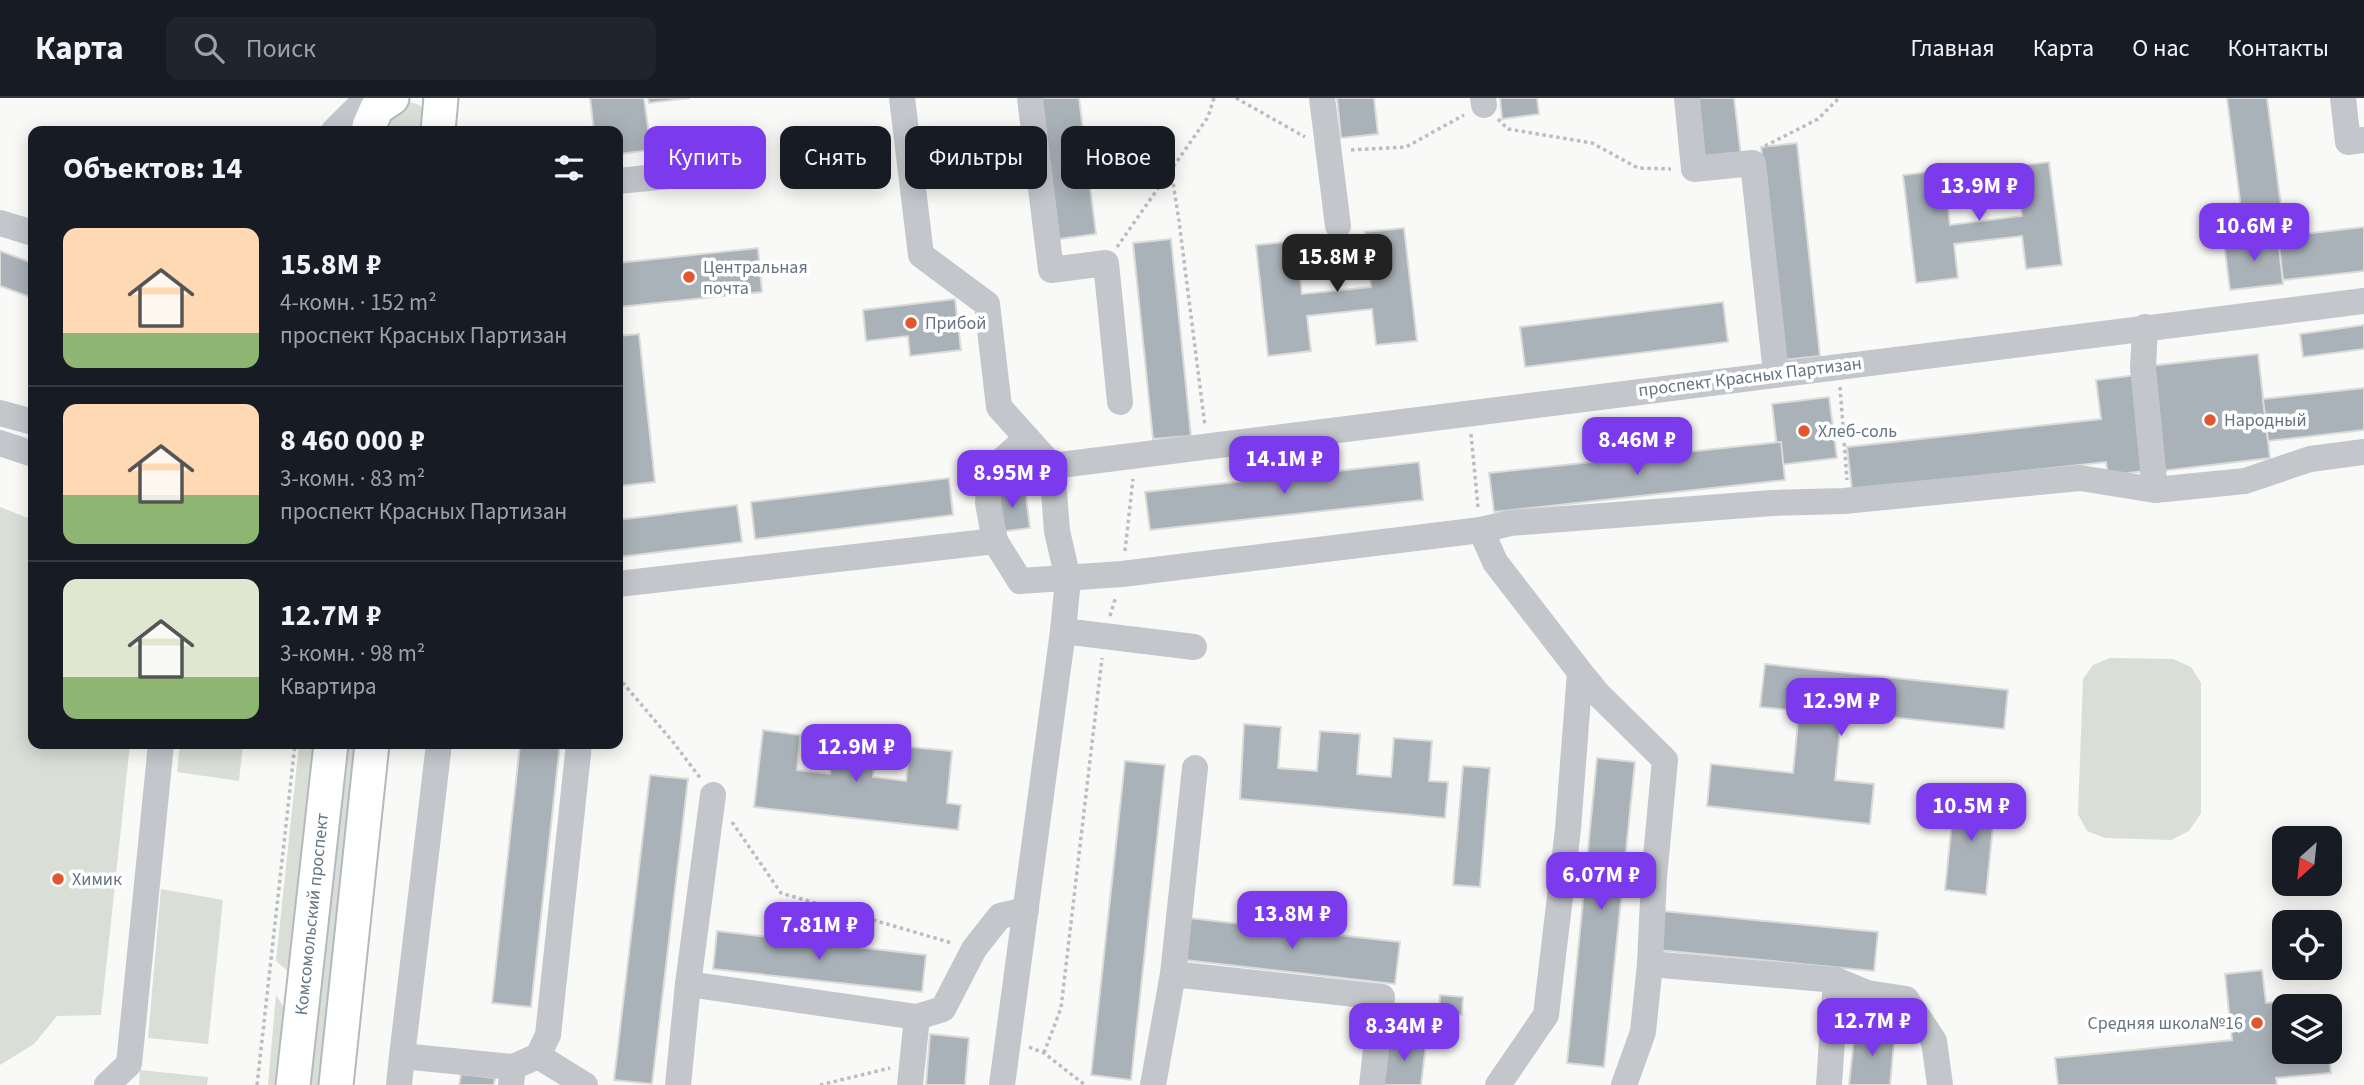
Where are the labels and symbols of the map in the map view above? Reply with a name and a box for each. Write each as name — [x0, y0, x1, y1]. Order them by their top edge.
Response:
pin: 13.9M ₽ — [1914, 164, 2044, 223]
pin: 10.6M ₽ — [2189, 204, 2319, 263]
pin: 15.8M ₽ — [1272, 234, 1402, 294]
place label: Центральная почта — [703, 255, 808, 301]
marker: Центральная почта — [681, 269, 697, 285]
place label: Прибой — [925, 311, 987, 336]
marker: Прибой — [903, 315, 919, 331]
street label: проспект Красных Партизан — [1637, 351, 1863, 403]
place label: Народный — [2224, 408, 2307, 433]
marker: Народный — [2202, 412, 2218, 428]
pin: 8.46M ₽ — [1572, 418, 1702, 477]
place label: Хлеб-соль — [1818, 419, 1897, 444]
marker: Хлеб-соль — [1796, 423, 1812, 439]
pin: 14.1M ₽ — [1219, 436, 1349, 496]
pin: 8.95M ₽ — [947, 450, 1077, 510]
pin: 12.9M ₽ — [1776, 678, 1906, 738]
pin: 12.9M ₽ — [791, 724, 921, 784]
pin: 10.5M ₽ — [1906, 784, 2036, 843]
street label: Комсомольский проспект — [289, 812, 335, 1016]
north arrow — [2272, 826, 2342, 896]
pin: 6.07M ₽ — [1536, 852, 1666, 912]
place label: Химик — [72, 867, 122, 892]
marker: Химик — [50, 871, 66, 887]
pin: 13.8M ₽ — [1227, 892, 1357, 951]
pin: 7.81M ₽ — [754, 902, 884, 962]
pin: 12.7M ₽ — [1807, 998, 1937, 1058]
pin: 8.34M ₽ — [1339, 1004, 1469, 1063]
place label: Средняя школа№16 — [2088, 1011, 2243, 1036]
marker: Средняя школа№16 — [2249, 1015, 2265, 1031]

